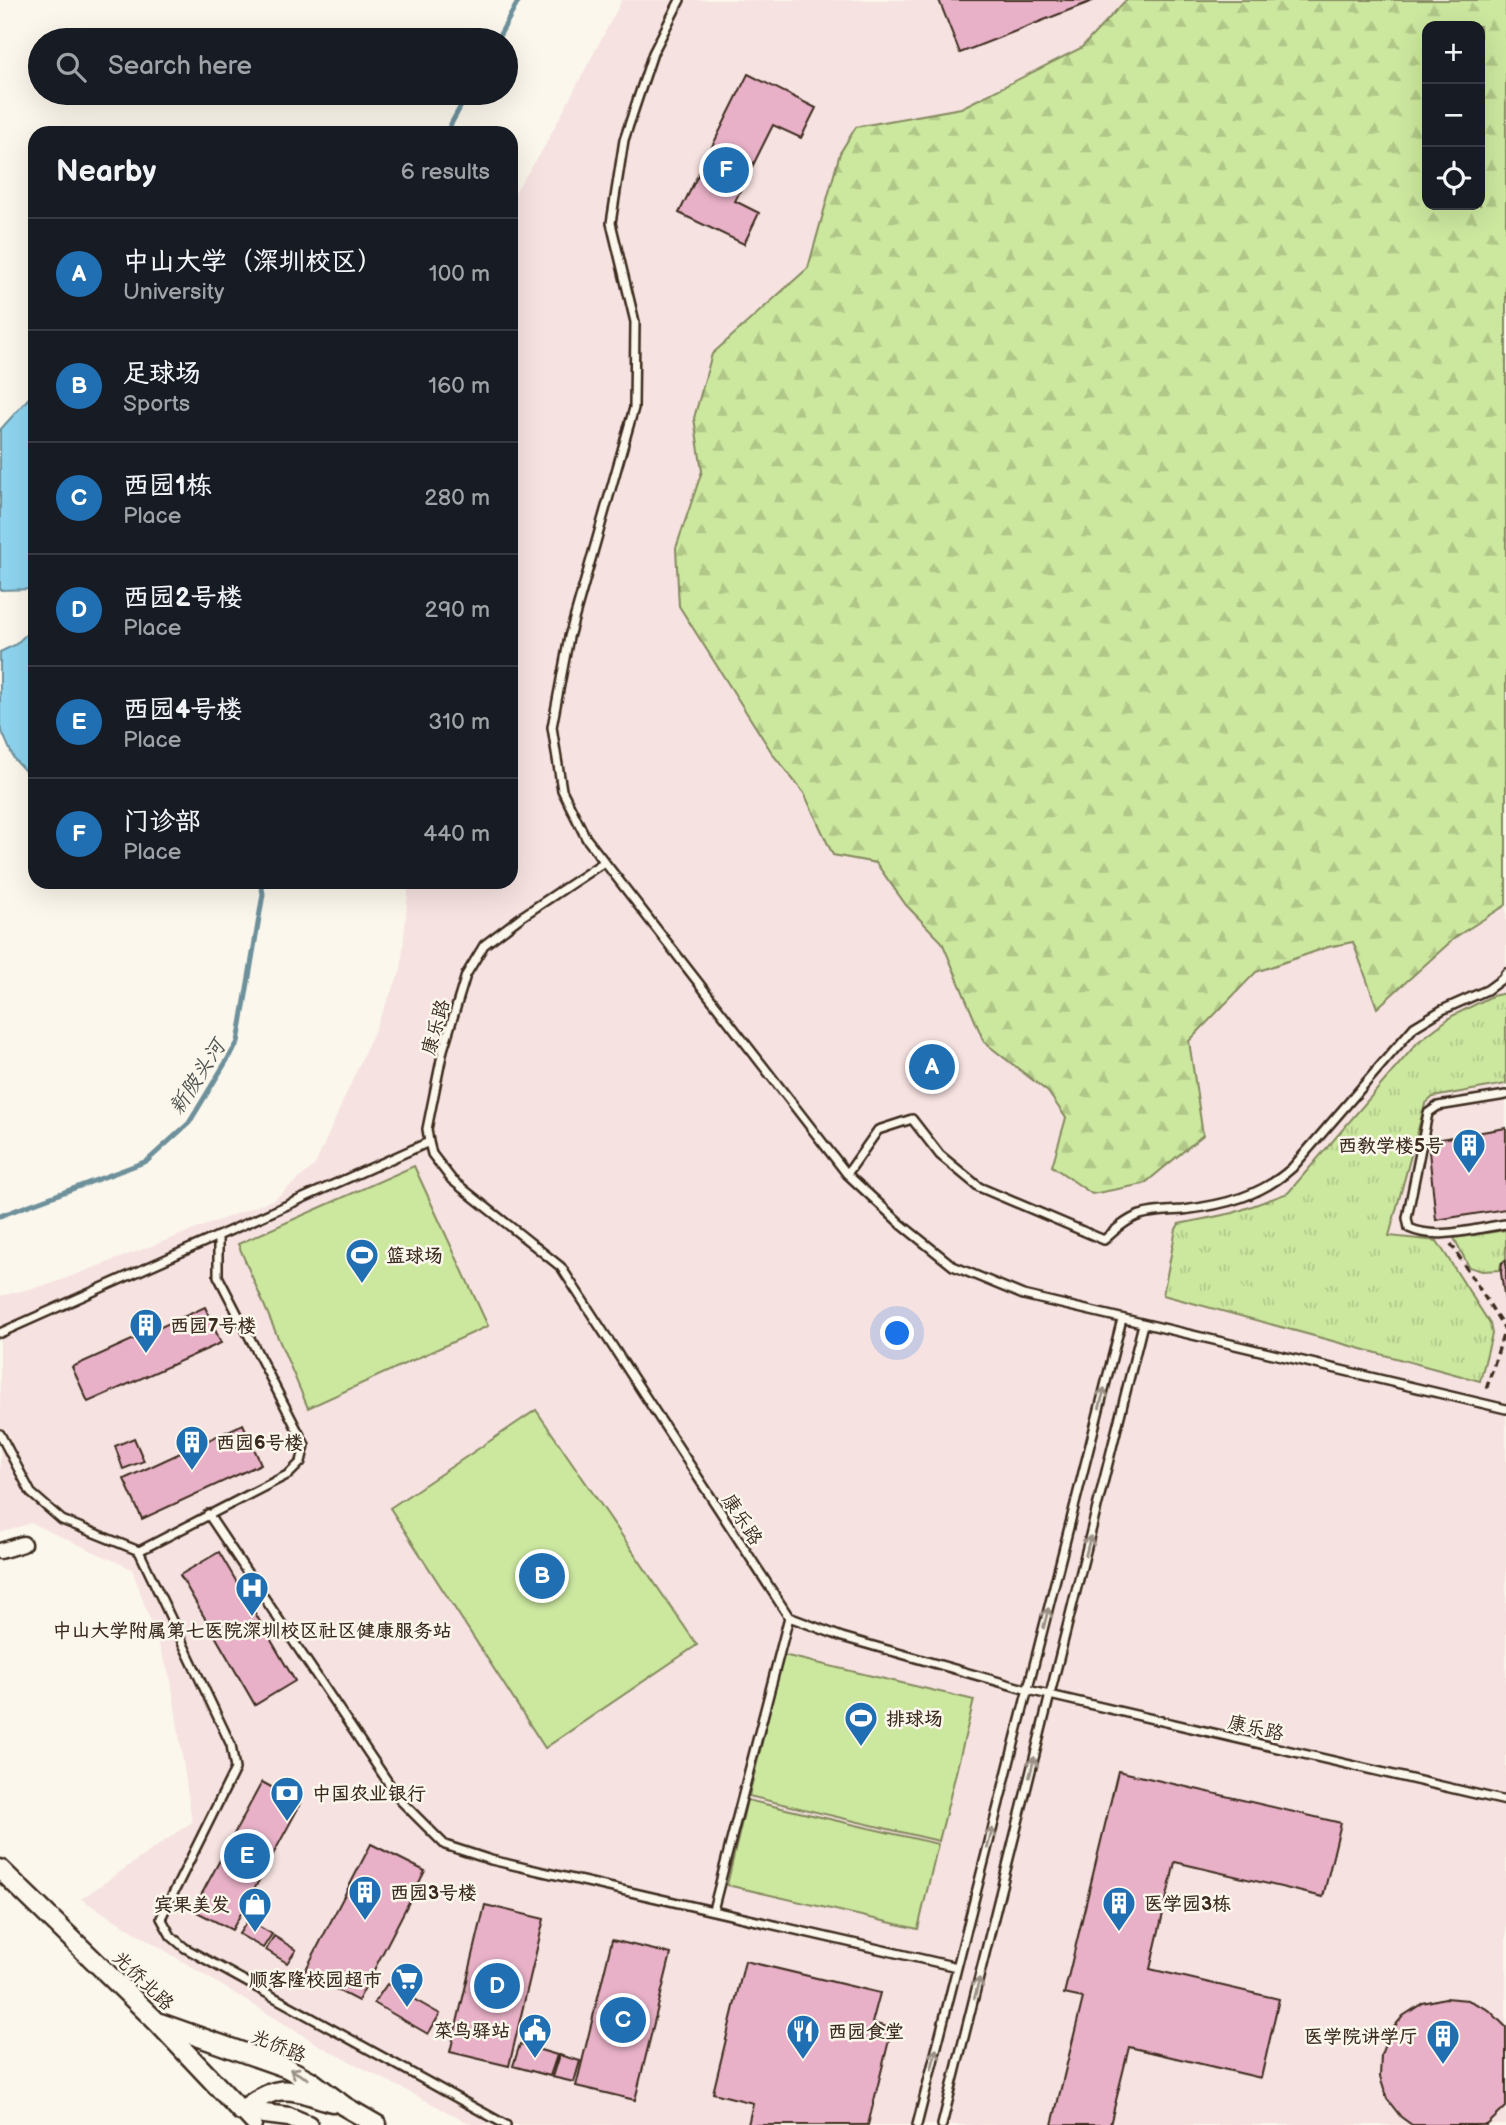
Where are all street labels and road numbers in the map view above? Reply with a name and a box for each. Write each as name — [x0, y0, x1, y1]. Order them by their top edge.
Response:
street label: 康乐路 — [418, 997, 455, 1058]
street label: 康乐路 — [717, 1490, 767, 1550]
street label: 康乐路 — [1225, 1711, 1286, 1746]
street label: 光侨北路 — [108, 1946, 178, 2016]
street label: 光侨路 — [248, 2025, 309, 2068]

